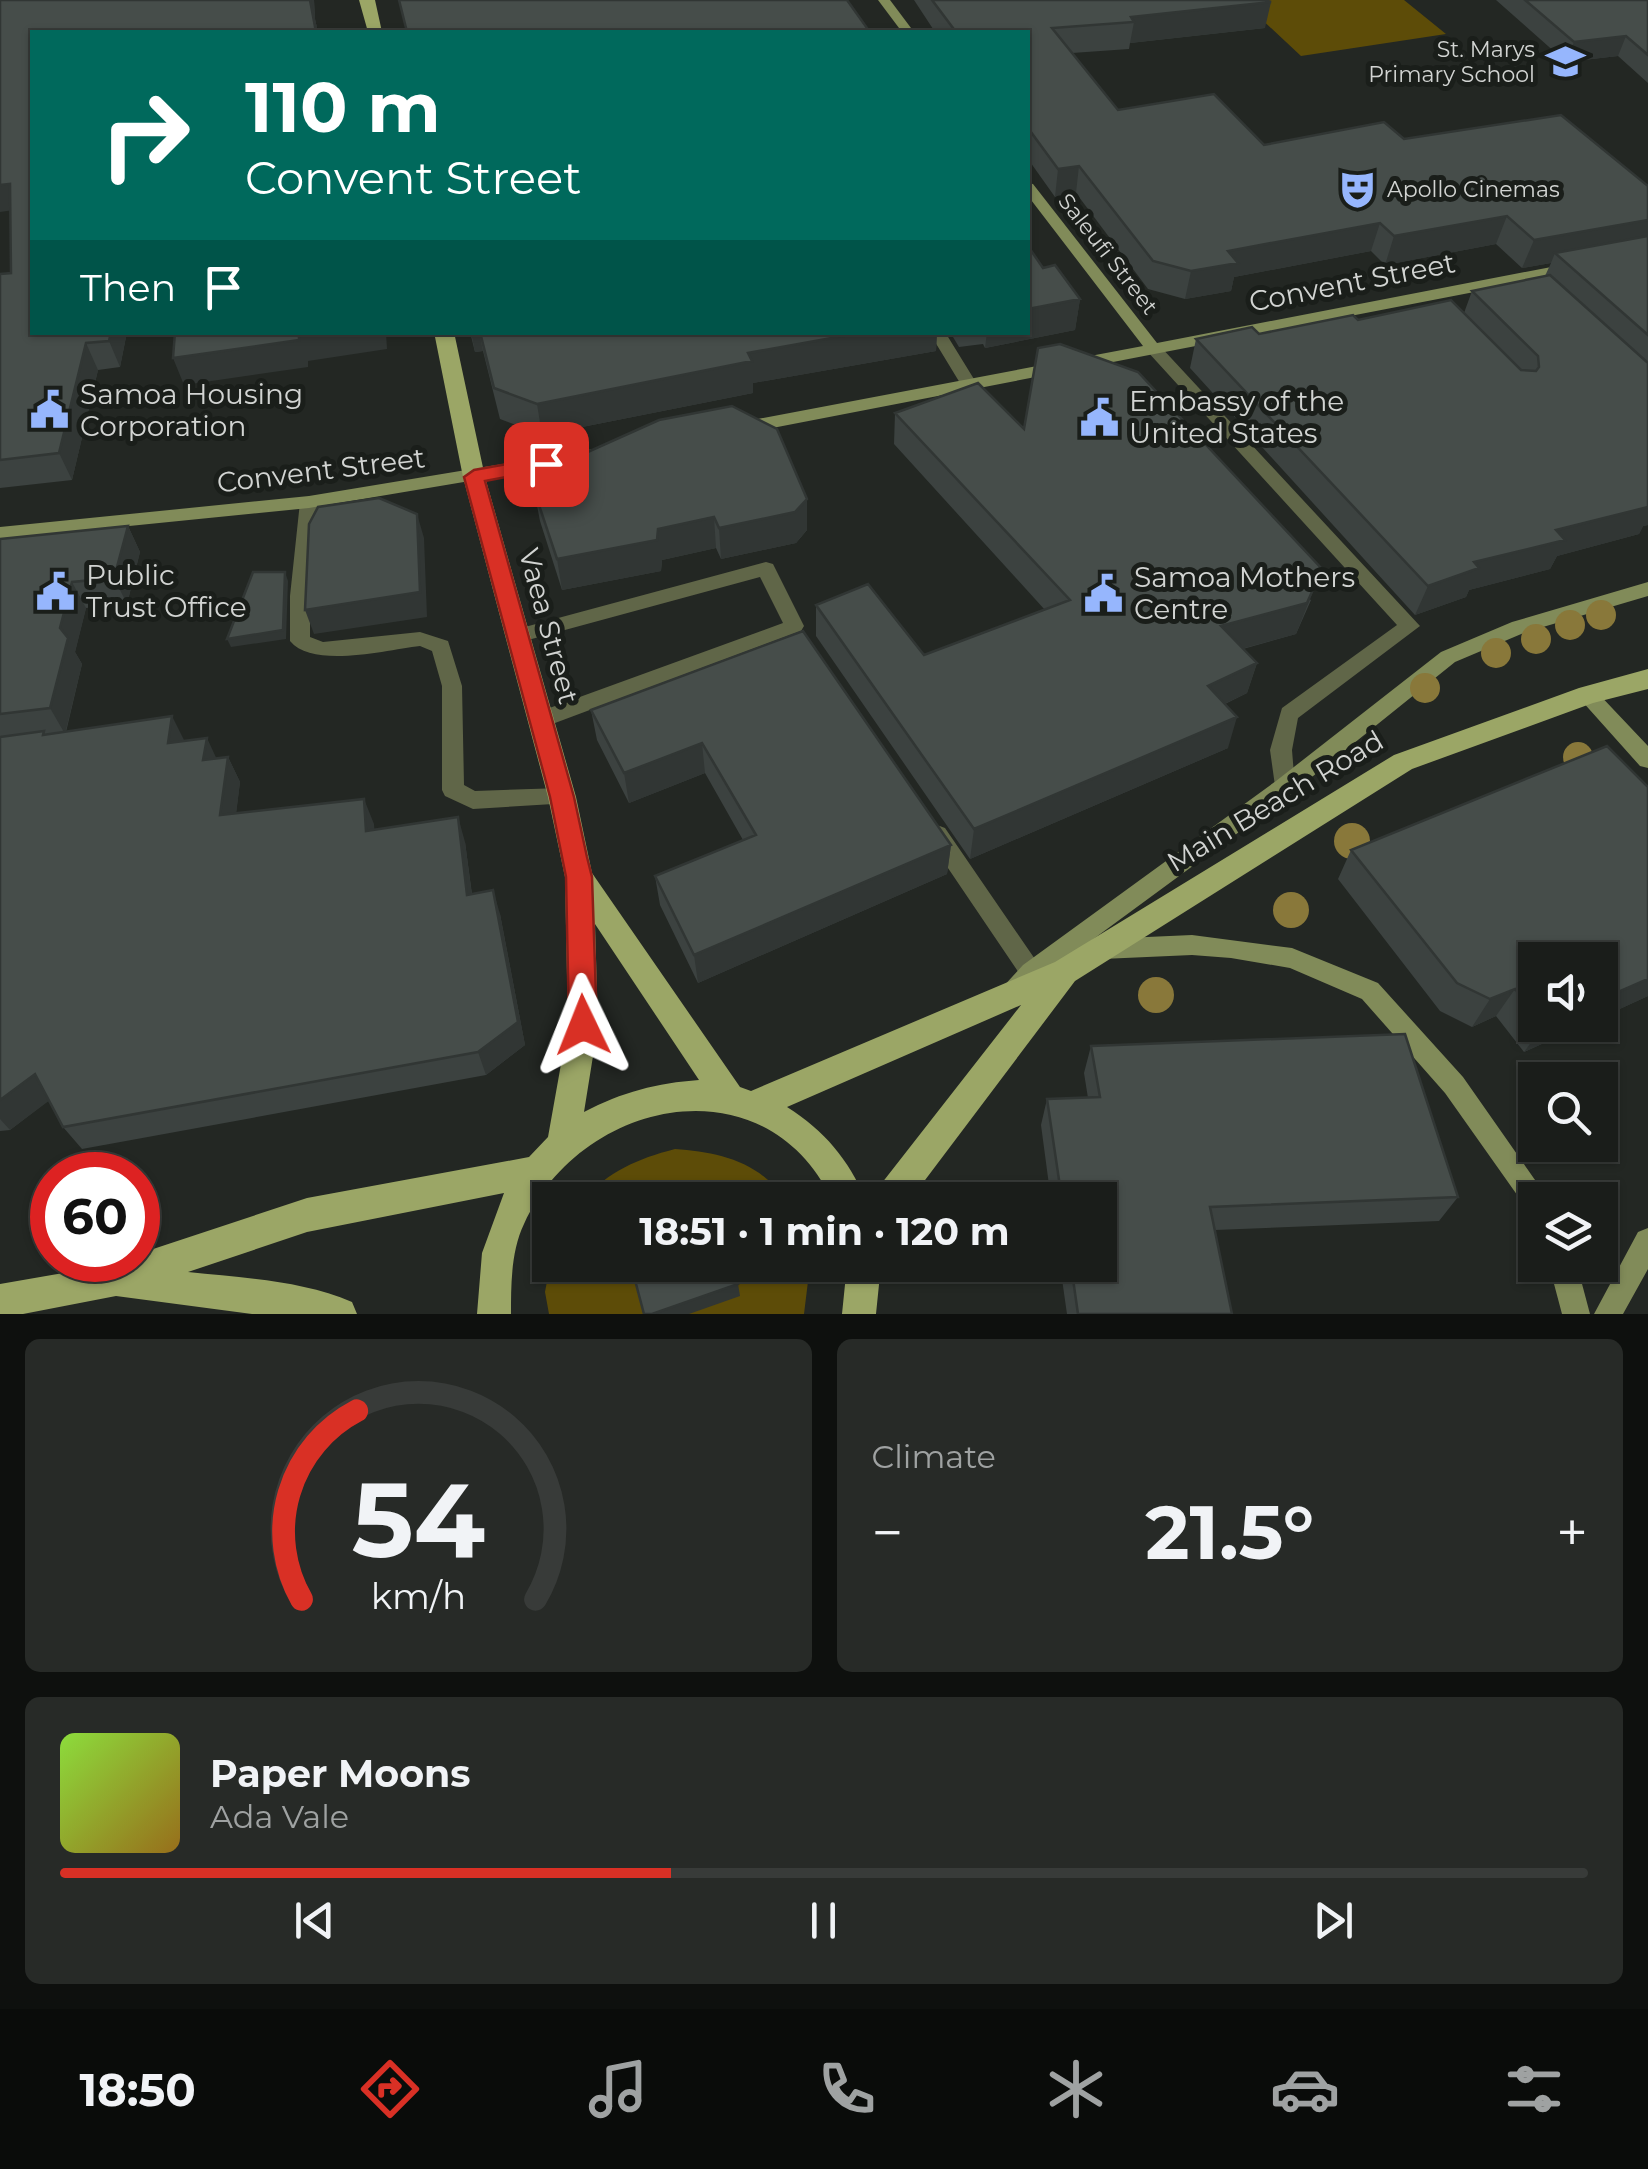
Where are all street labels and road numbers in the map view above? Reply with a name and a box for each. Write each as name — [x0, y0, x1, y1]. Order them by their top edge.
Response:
street label: Saleufi Street — [1052, 188, 1164, 320]
street label: Convent Street — [1246, 245, 1458, 319]
street label: Convent Street — [215, 440, 427, 500]
street label: Vaea Street — [512, 545, 586, 707]
street label: Main Beach Road — [1161, 723, 1389, 879]

